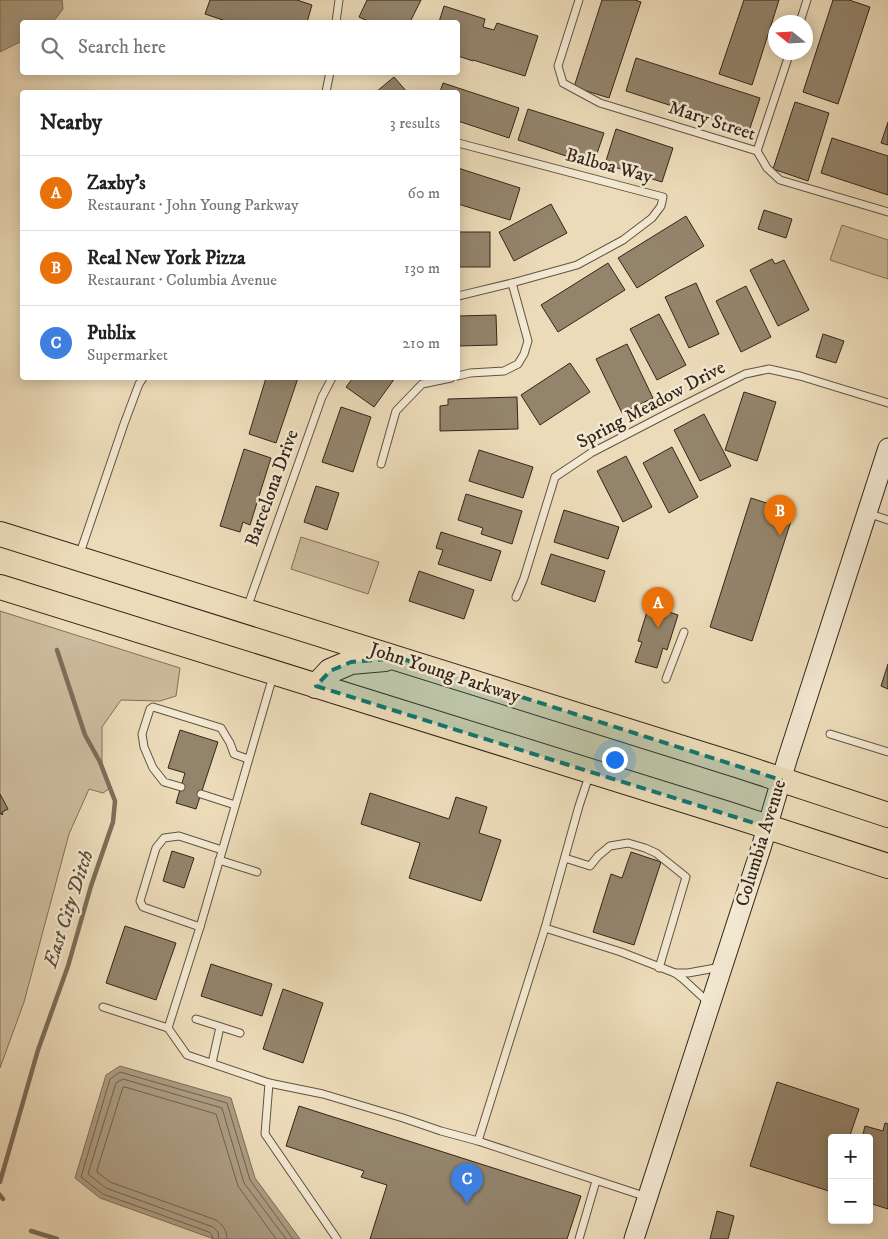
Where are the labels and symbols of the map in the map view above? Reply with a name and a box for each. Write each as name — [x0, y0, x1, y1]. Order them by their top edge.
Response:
north arrow — [768, 15, 813, 60]
street label: Mary Street — [665, 96, 759, 146]
street label: Balboa Way — [563, 143, 656, 189]
street label: Spring Meadow Drive — [573, 356, 729, 454]
street label: Barcelona Drive — [240, 426, 304, 549]
pin: B — [764, 495, 796, 536]
pin: A — [642, 587, 674, 628]
street label: John Young Parkway — [365, 637, 524, 709]
your location — [602, 747, 628, 773]
street label: Columbia Avenue — [731, 777, 791, 909]
water label: East City Ditch — [38, 847, 100, 972]
pin: C — [451, 1163, 483, 1204]

